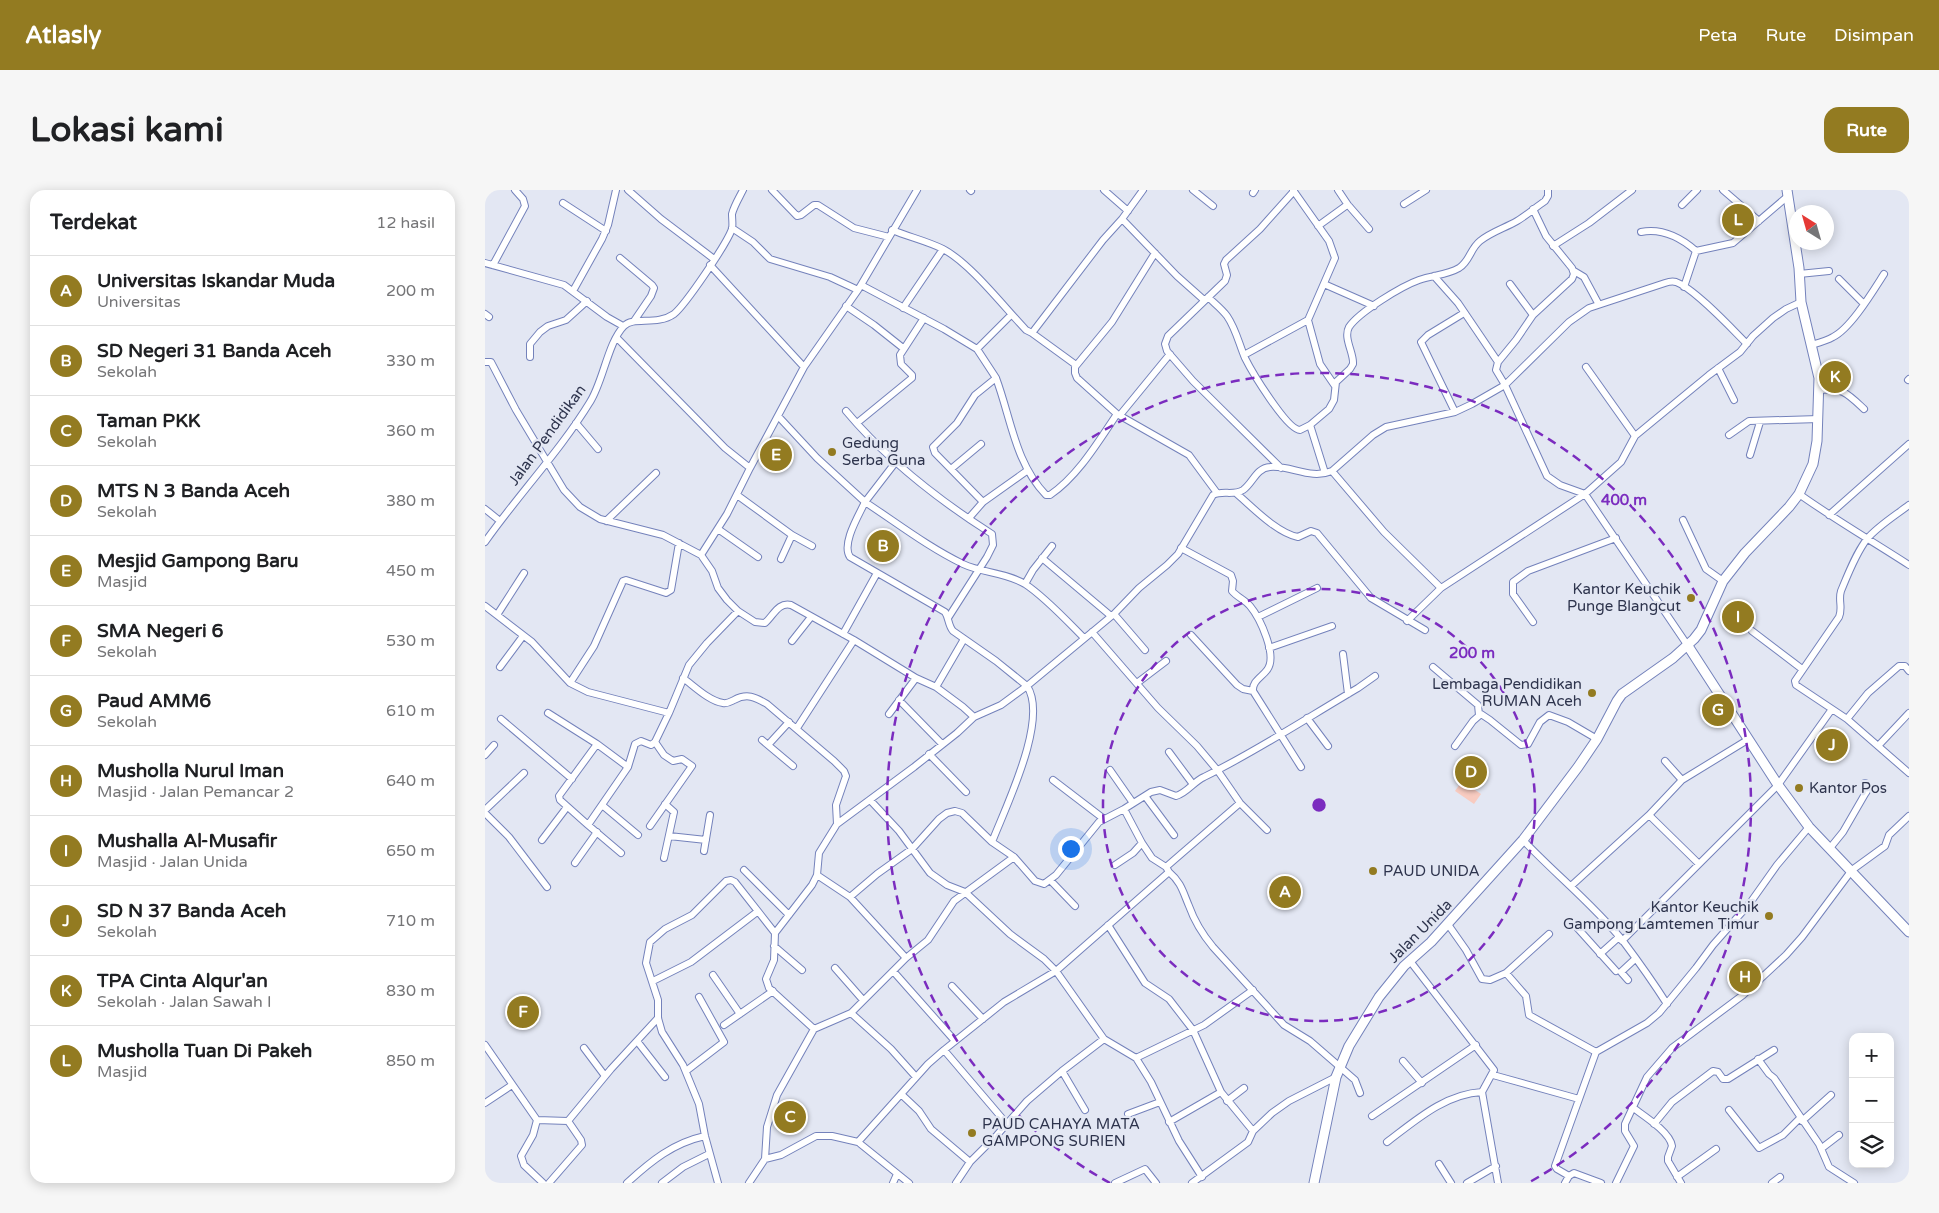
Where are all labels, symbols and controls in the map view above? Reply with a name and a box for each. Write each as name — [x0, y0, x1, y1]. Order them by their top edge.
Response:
text: Atlasly — [25, 21, 101, 50]
text: Peta — [1698, 24, 1737, 46]
text: Rute — [1765, 24, 1806, 46]
text: Disimpan — [1834, 24, 1914, 46]
button: Rute — [1824, 107, 1909, 153]
text: Lokasi kami — [30, 109, 224, 151]
pin: L — [1722, 201, 1754, 239]
north arrow — [1789, 205, 1834, 250]
text: Terdekat — [50, 210, 137, 235]
text: 12 hasil — [376, 213, 435, 233]
text: Universitas Iskandar Muda — [97, 270, 335, 292]
text: A — [60, 281, 72, 301]
text: 200 m — [386, 281, 435, 301]
text: Universitas — [97, 292, 181, 312]
text: SD Negeri 31 Banda Aceh — [97, 340, 332, 362]
text: B — [60, 351, 72, 371]
text: 330 m — [386, 351, 435, 371]
pin: K — [1819, 358, 1851, 396]
text: Sekolah — [97, 362, 157, 382]
street label: Jalan Pendidikan — [504, 381, 590, 489]
text: Taman PKK — [97, 410, 201, 432]
text: C — [60, 421, 72, 441]
text: 360 m — [386, 421, 435, 441]
text: Sekolah — [97, 432, 157, 452]
place label: Gedung Serba Guna — [842, 434, 925, 469]
pin: E — [760, 436, 792, 474]
marker: Gedung Serba Guna — [826, 446, 838, 458]
text: MTS N 3 Banda Aceh — [97, 480, 290, 502]
text: D — [60, 491, 72, 511]
text: 380 m — [386, 491, 435, 511]
text: 400 m — [1601, 491, 1647, 509]
text: Sekolah — [97, 502, 157, 522]
pin: B — [867, 527, 899, 565]
text: Mesjid Gampong Baru — [97, 550, 299, 572]
text: E — [61, 561, 71, 581]
text: 450 m — [386, 561, 435, 581]
text: Masjid — [97, 572, 147, 592]
place label: Kantor Keuchik Punge Blangcut — [1567, 580, 1681, 615]
marker: Kantor Keuchik Punge Blangcut — [1685, 592, 1697, 604]
pin: I — [1722, 598, 1754, 636]
text: SMA Negeri 6 — [97, 620, 224, 642]
text: F — [61, 631, 71, 651]
text: 530 m — [386, 631, 435, 651]
text: Sekolah — [97, 642, 157, 662]
text: 200 m — [1449, 644, 1495, 662]
place label: Lembaga Pendidikan RUMAN Aceh — [1432, 675, 1582, 710]
marker: Lembaga Pendidikan RUMAN Aceh — [1586, 687, 1598, 699]
text: Paud AMM6 — [97, 690, 211, 712]
pin: G — [1702, 691, 1734, 729]
text: G — [60, 701, 72, 721]
text: 610 m — [386, 701, 435, 721]
text: Sekolah — [97, 712, 157, 732]
pin: J — [1816, 726, 1848, 764]
pin: D — [1455, 753, 1487, 791]
text: Musholla Nurul Iman — [97, 760, 284, 782]
text: H — [60, 771, 72, 791]
text: 640 m — [386, 771, 435, 791]
place label: Kantor Pos — [1809, 779, 1887, 797]
text: Masjid · Jalan Pemancar 2 — [97, 782, 294, 802]
marker: Kantor Pos — [1793, 782, 1805, 794]
centre of rings — [1310, 796, 1328, 814]
text: Mushalla Al-Musafir — [97, 830, 277, 852]
your location — [1058, 836, 1084, 862]
text: I — [64, 841, 68, 861]
text: 650 m — [386, 841, 435, 861]
text: Masjid · Jalan Unida — [97, 852, 248, 872]
place label: PAUD UNIDA — [1383, 862, 1480, 880]
marker: PAUD UNIDA — [1367, 865, 1379, 877]
pin: A — [1269, 873, 1301, 911]
street label: Jalan Unida — [1384, 895, 1456, 967]
place label: Kantor Keuchik Gampong Lamtemen Timur — [1563, 898, 1759, 933]
text: SD N 37 Banda Aceh — [97, 900, 286, 922]
marker: Kantor Keuchik Gampong Lamtemen Timur — [1763, 910, 1775, 922]
text: J — [62, 911, 70, 931]
text: 710 m — [386, 911, 435, 931]
text: Sekolah — [97, 922, 157, 942]
pin: H — [1729, 958, 1761, 996]
text: TPA Cinta Alqur'an — [97, 970, 268, 992]
text: K — [61, 981, 71, 1001]
text: 830 m — [386, 981, 435, 1001]
text: Sekolah · Jalan Sawah I — [97, 992, 271, 1012]
pin: F — [507, 993, 539, 1031]
map controls — [1849, 1033, 1894, 1168]
button: + — [1849, 1033, 1894, 1078]
text: Musholla Tuan Di Pakeh — [97, 1040, 312, 1062]
text: L — [61, 1051, 71, 1071]
text: 850 m — [386, 1051, 435, 1071]
text: Masjid — [97, 1062, 147, 1082]
button: − — [1849, 1078, 1894, 1123]
pin: C — [774, 1098, 806, 1136]
place label: PAUD CAHAYA MATA GAMPONG SURIEN — [982, 1115, 1140, 1150]
button: layers — [1849, 1123, 1894, 1168]
marker: PAUD CAHAYA MATA GAMPONG SURIEN — [966, 1127, 978, 1139]

